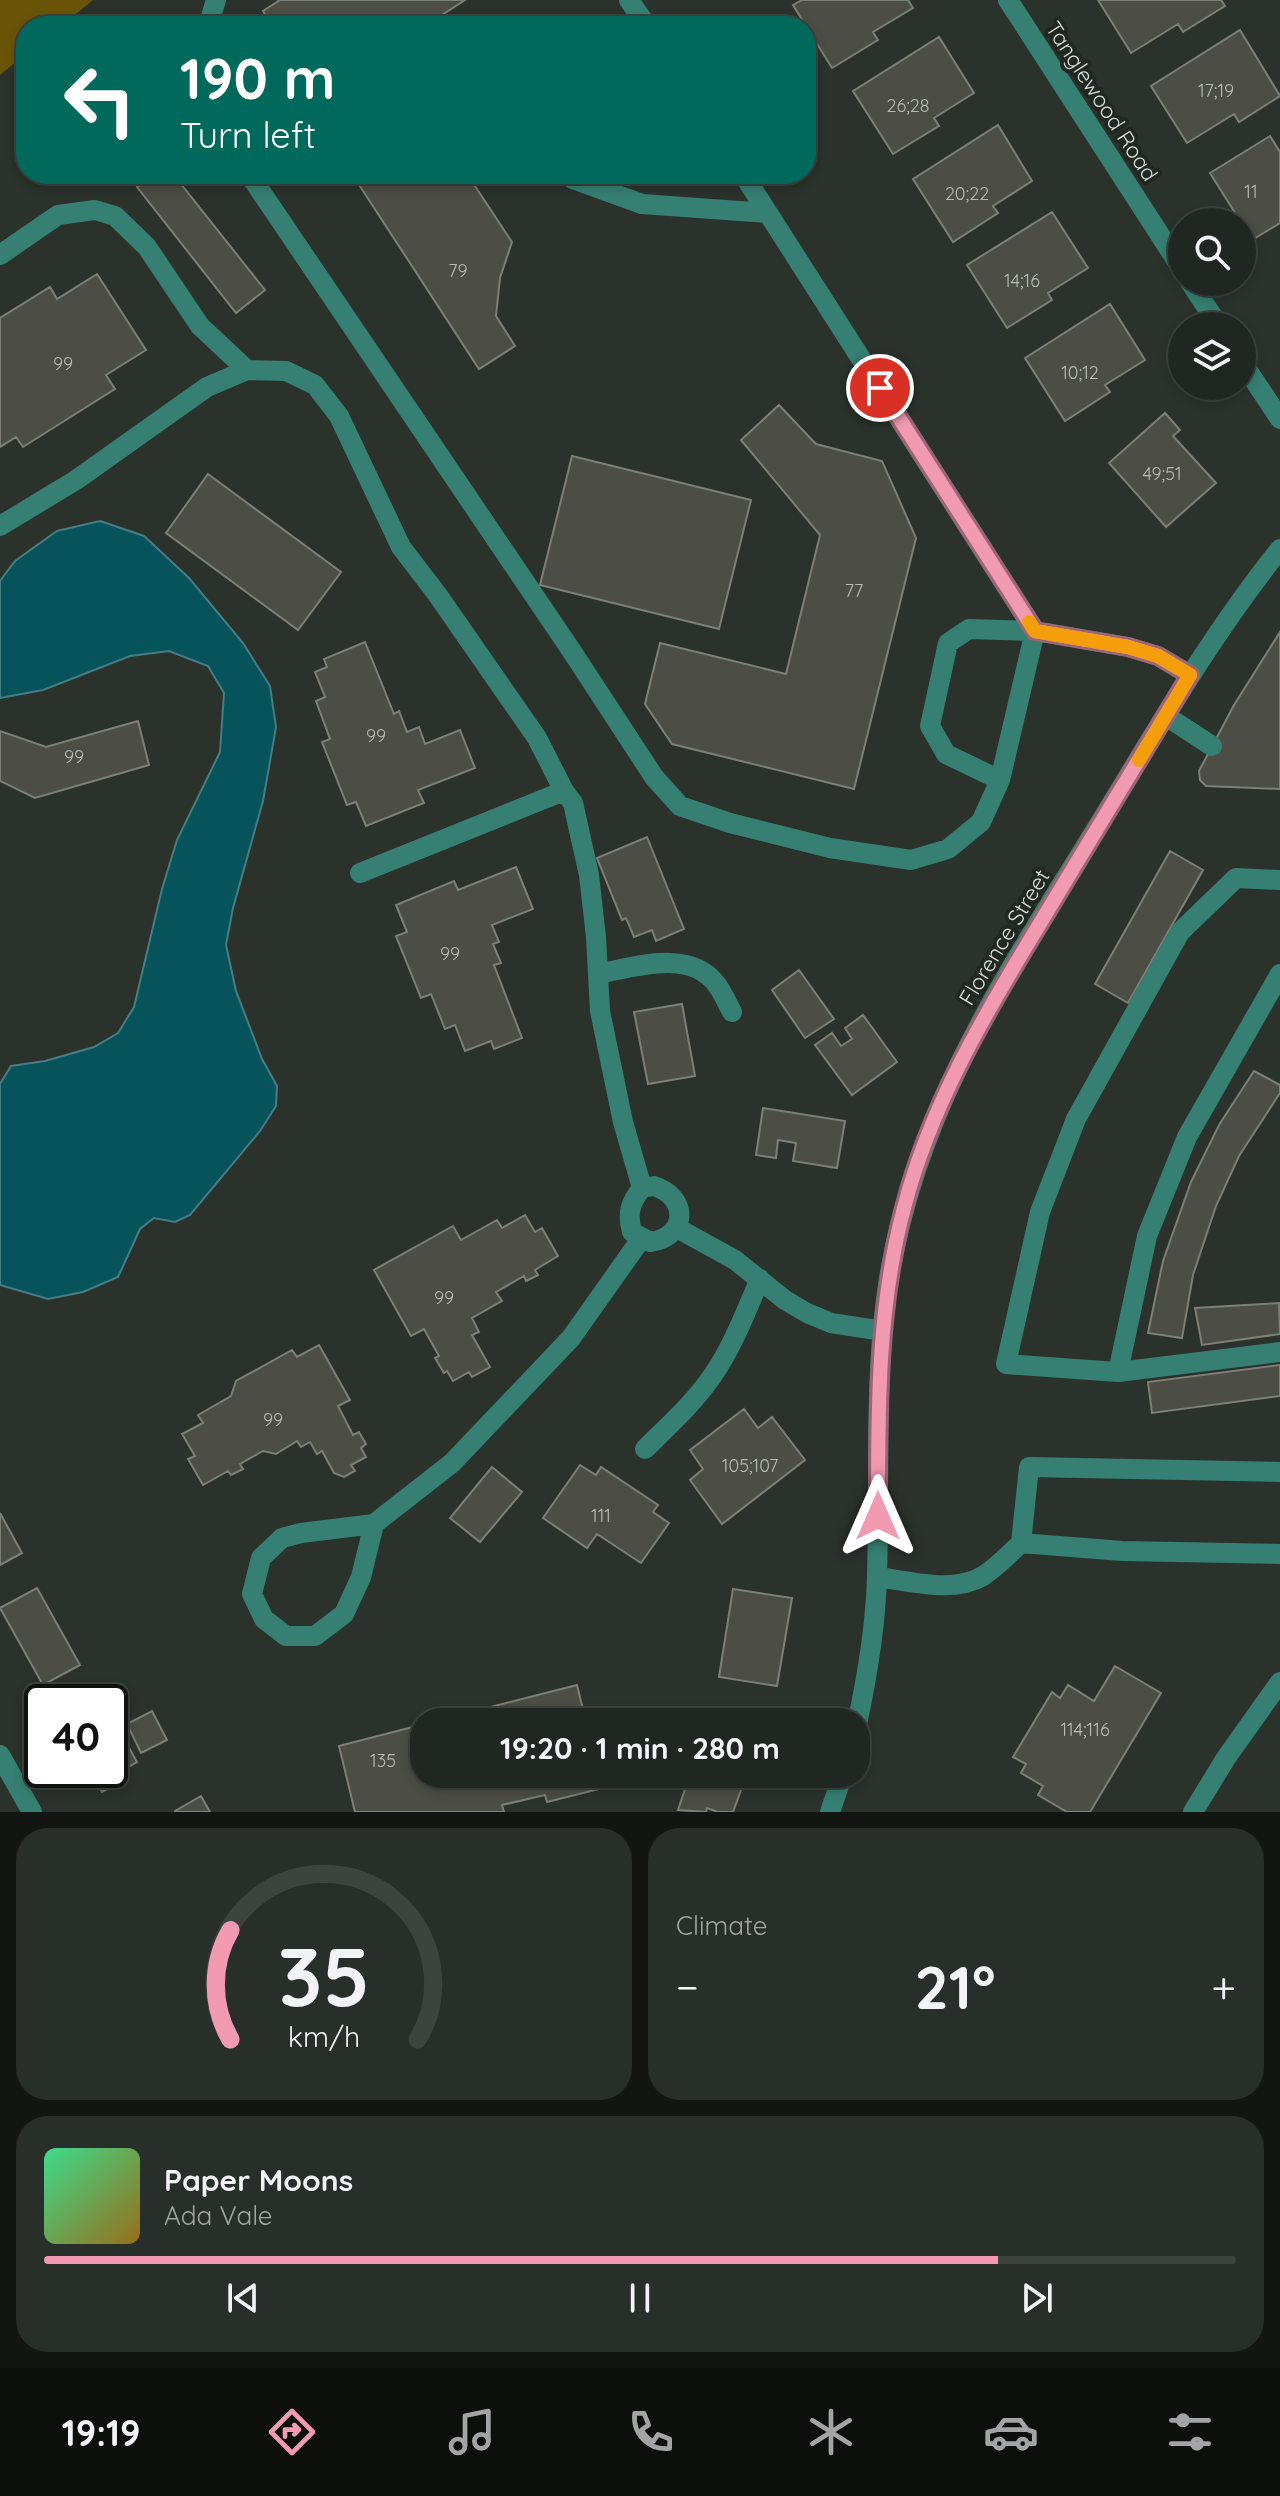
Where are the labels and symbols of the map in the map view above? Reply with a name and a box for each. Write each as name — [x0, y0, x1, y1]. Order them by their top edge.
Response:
street label: Tanglewood Road — [1040, 16, 1164, 186]
house number: 17;19 — [1198, 79, 1234, 102]
house number: 26;28 — [887, 94, 929, 117]
house number: 11 — [1244, 180, 1258, 203]
house number: 20;22 — [945, 182, 989, 205]
house number: 79 — [448, 259, 468, 282]
house number: 14;16 — [1004, 269, 1040, 292]
house number: 99 — [53, 352, 73, 375]
pin — [846, 354, 914, 422]
house number: 10;12 — [1061, 361, 1099, 384]
house number: 49;51 — [1142, 462, 1182, 485]
house number: 77 — [845, 579, 863, 602]
house number: 99 — [366, 724, 386, 747]
house number: 99 — [64, 745, 84, 768]
street label: Florence Street — [952, 864, 1056, 1010]
house number: 99 — [440, 942, 460, 965]
house number: 99 — [434, 1286, 454, 1309]
house number: 99 — [263, 1408, 283, 1431]
house number: 105;107 — [722, 1454, 778, 1477]
position arrow — [836, 1474, 920, 1558]
house number: 111 — [591, 1504, 611, 1527]
speed limit sign: 40 — [24, 1684, 128, 1788]
house number: 114;116 — [1060, 1718, 1110, 1741]
house number: 135 — [370, 1749, 396, 1772]

